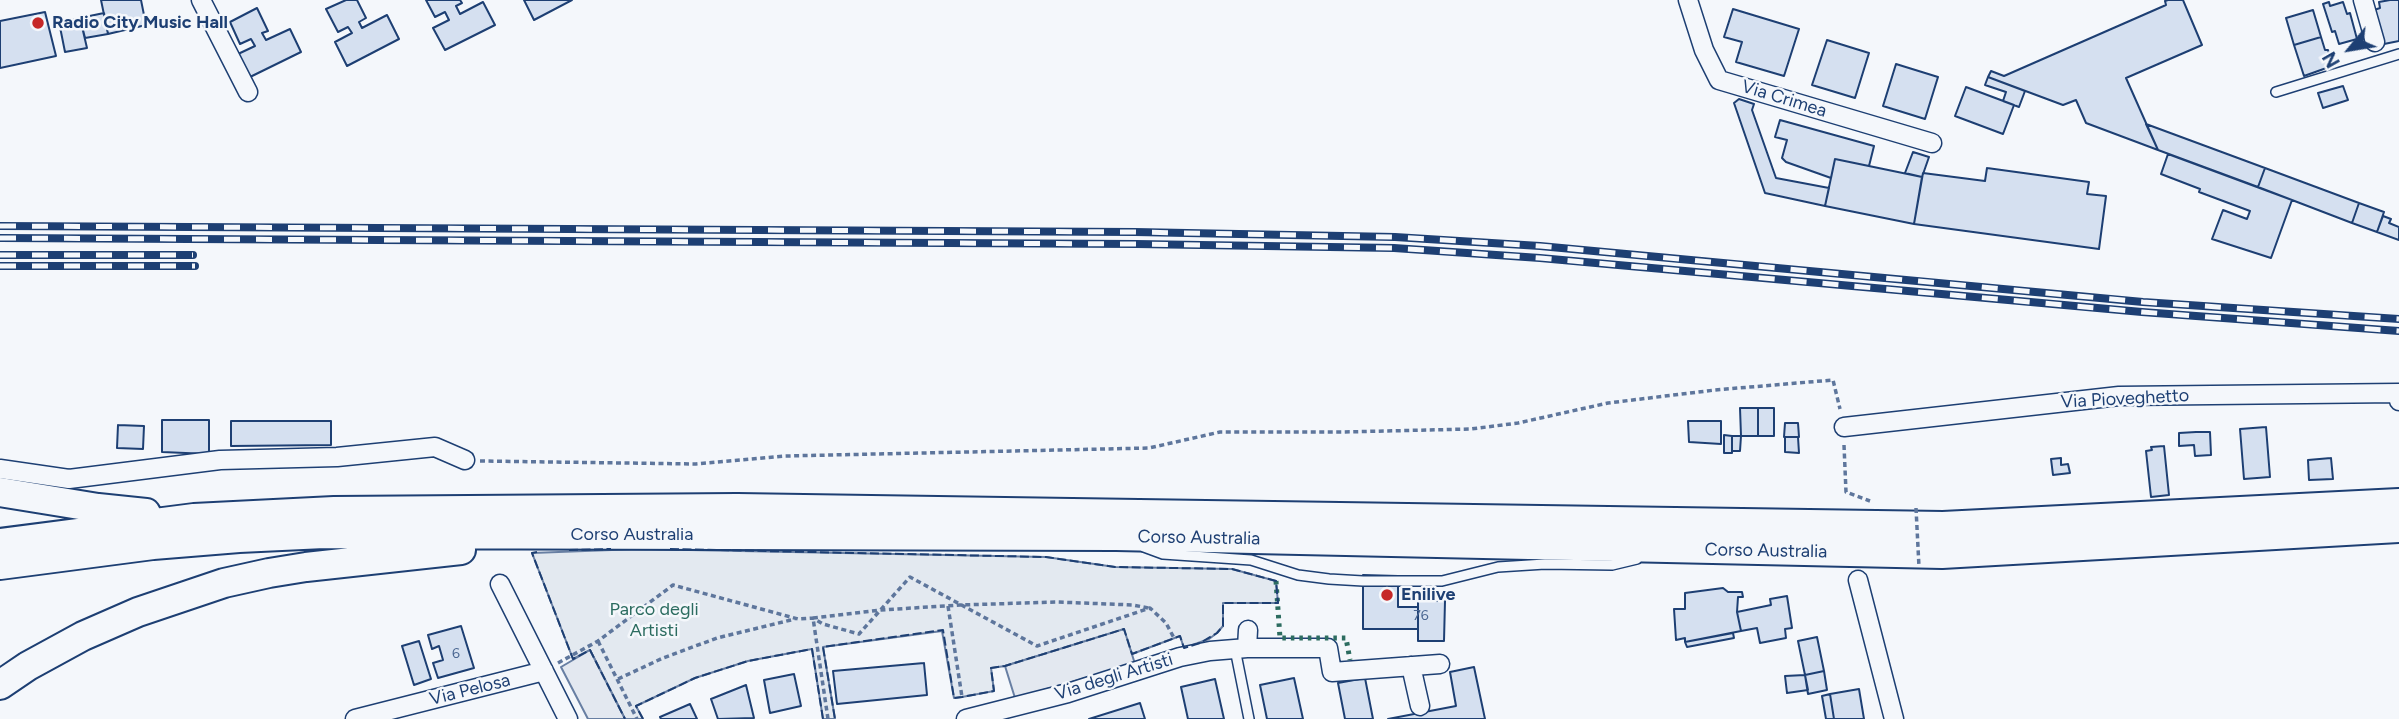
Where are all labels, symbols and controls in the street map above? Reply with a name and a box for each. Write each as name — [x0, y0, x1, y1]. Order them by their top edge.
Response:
place label: Radio City Music Hall — [52, 12, 228, 34]
north arrow — [2315, 14, 2385, 84]
marker: Radio City Music Hall — [30, 15, 46, 31]
text: N — [2318, 48, 2345, 72]
street label: Via Crimea — [1739, 76, 1829, 122]
street label: Via Pioveghetto — [2060, 385, 2190, 413]
street label: Corso Australia — [571, 524, 693, 546]
street label: Corso Australia — [1137, 526, 1261, 550]
street label: Corso Australia — [1704, 539, 1828, 563]
place label: Enilive — [1401, 584, 1455, 606]
marker: Enilive — [1379, 587, 1395, 603]
park label: Parco degli Artisti — [609, 599, 699, 642]
house number: 76 — [1413, 608, 1429, 624]
house number: 6 — [452, 646, 460, 662]
street label: Via degli Artisti — [1052, 649, 1176, 705]
street label: Via Pelosa — [427, 670, 513, 710]

